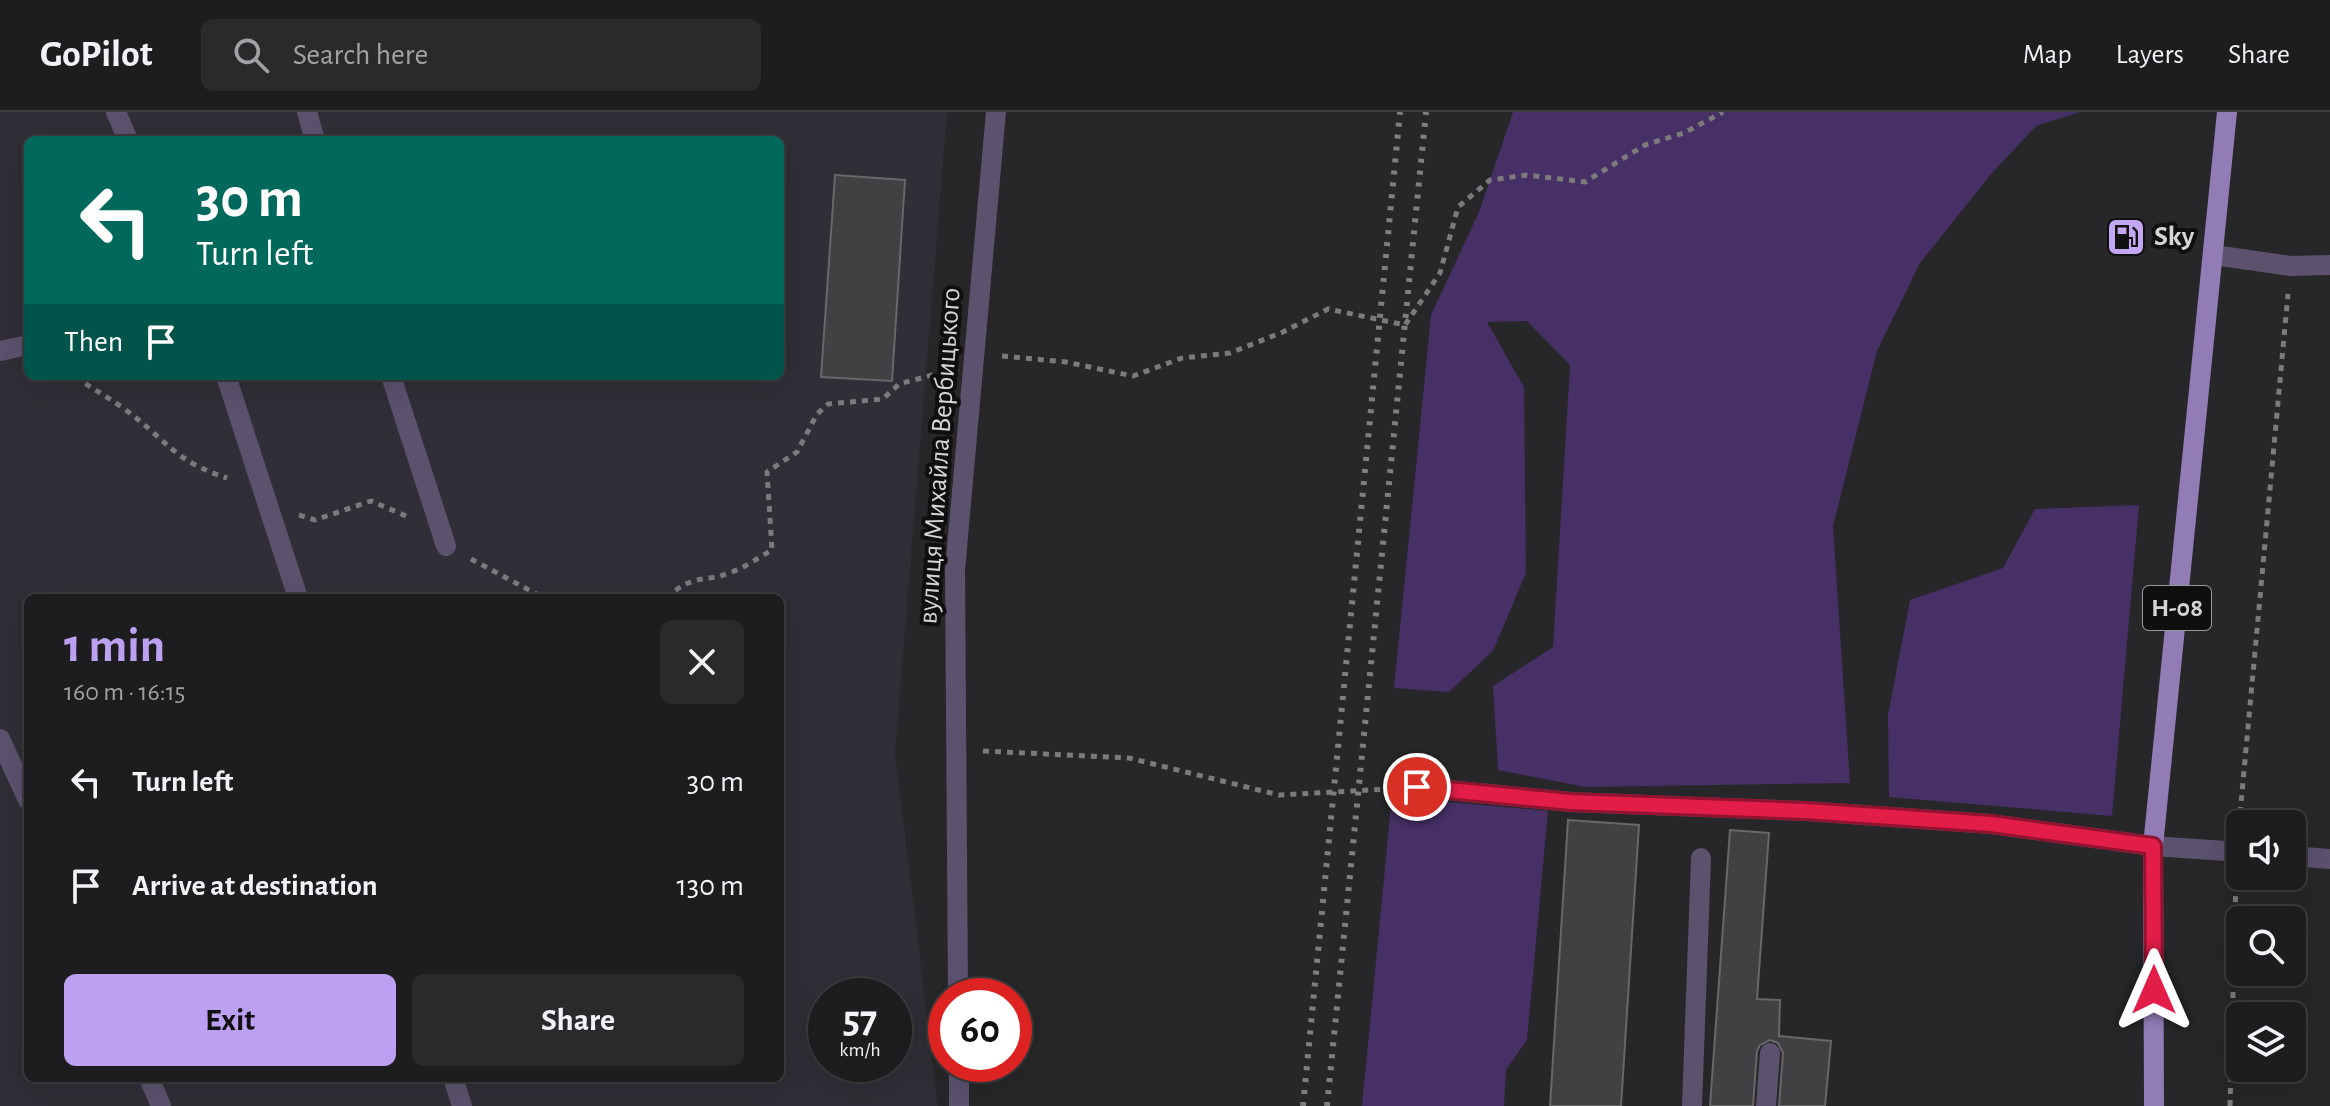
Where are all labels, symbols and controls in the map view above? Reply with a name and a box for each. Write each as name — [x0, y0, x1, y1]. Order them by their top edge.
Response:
search box — [201, 19, 761, 91]
icon: search — [229, 33, 273, 77]
text: GoPilot — [40, 36, 153, 74]
text: Search here — [293, 40, 428, 70]
text: Map — [2023, 41, 2072, 69]
text: Layers — [2116, 41, 2184, 69]
text: Share — [2228, 41, 2290, 69]
icon: left — [64, 168, 168, 272]
text: 30 m — [196, 171, 303, 227]
fuel station icon: Sky — [2105, 216, 2147, 258]
place label: Sky — [2154, 223, 2195, 251]
text: Turn left — [196, 236, 313, 272]
street label: вулиця Михайла Вербицького — [914, 287, 966, 625]
icon: arrive — [139, 320, 183, 364]
text: Then — [64, 327, 123, 357]
road number: Н-08 — [2143, 586, 2211, 630]
button: close — [660, 620, 744, 704]
text: 1 min — [64, 623, 165, 671]
text: 160 m · 16:15 — [64, 679, 185, 705]
pin — [1383, 753, 1451, 821]
icon: left — [64, 760, 108, 804]
icon: arrive — [1395, 765, 1439, 809]
text: Turn left — [132, 767, 233, 797]
text: 30 m — [687, 767, 744, 797]
map controls — [2226, 810, 2306, 1082]
button: sound — [2226, 810, 2306, 890]
icon: arrive — [64, 864, 108, 908]
text: Arrive at destination — [132, 871, 378, 901]
text: 130 m — [677, 871, 744, 901]
button: search — [2226, 906, 2306, 986]
position arrow — [2112, 948, 2196, 1032]
button: Exit — [64, 974, 396, 1066]
button: Share — [412, 974, 744, 1066]
speed limit sign: 60 — [928, 978, 1032, 1082]
text: 57 — [843, 1000, 877, 1040]
button: layers — [2226, 1002, 2306, 1082]
text: km/h — [839, 1040, 881, 1060]

